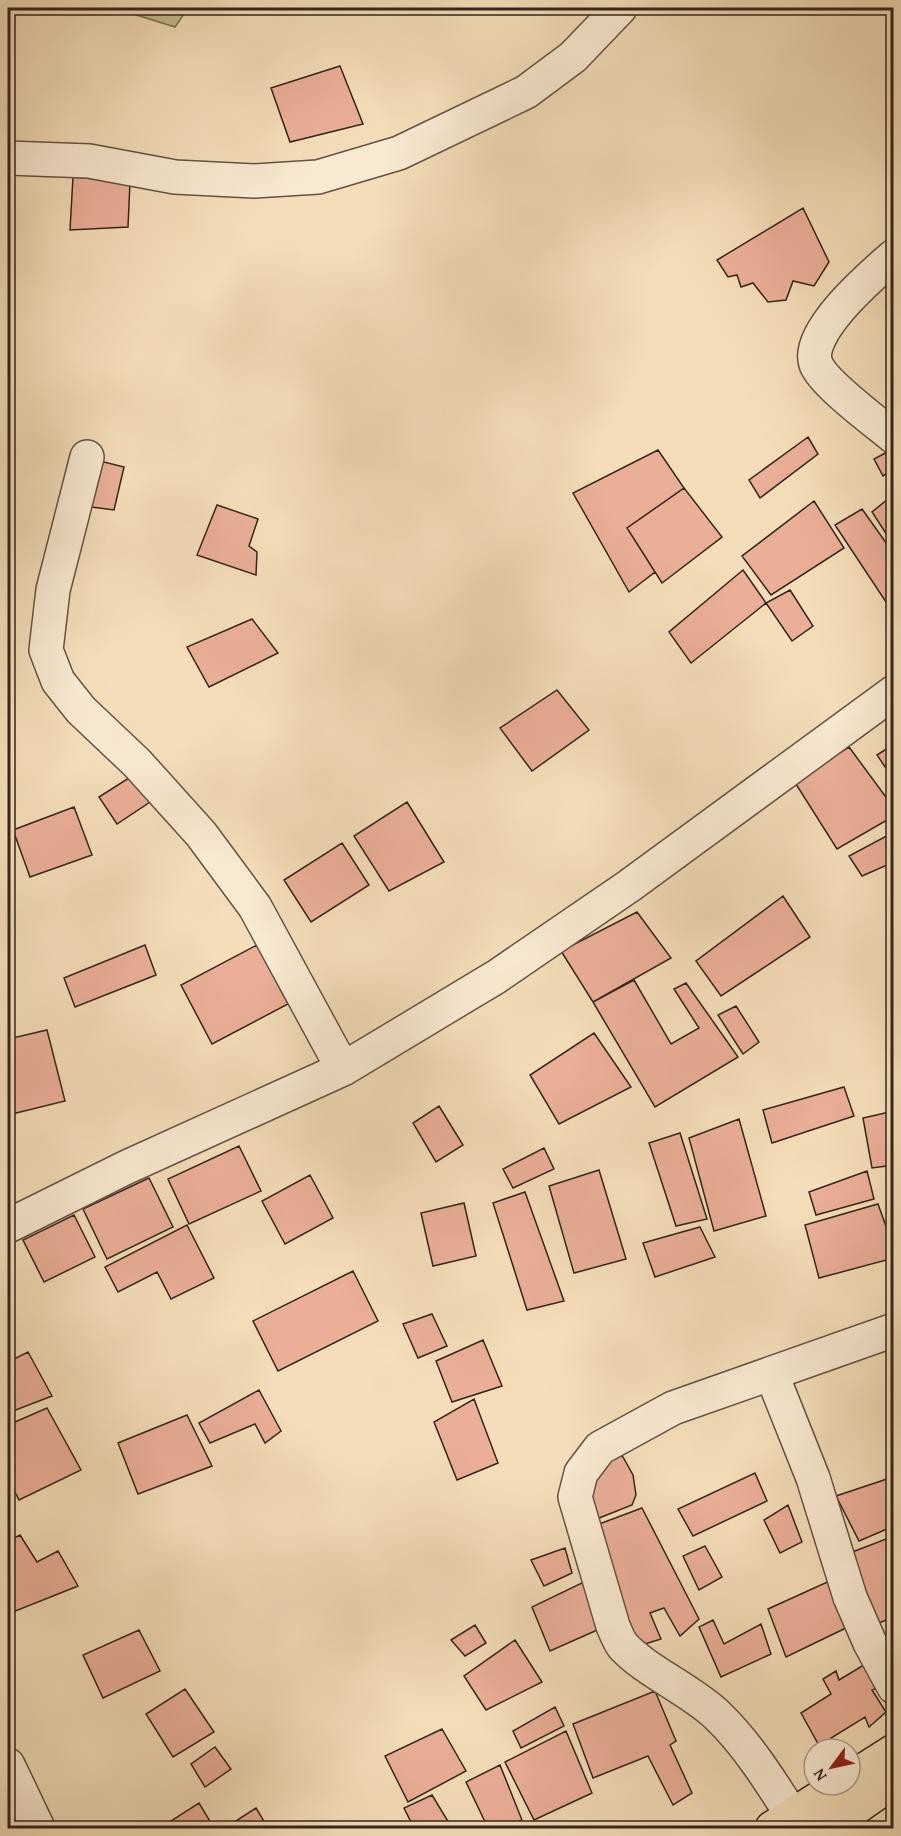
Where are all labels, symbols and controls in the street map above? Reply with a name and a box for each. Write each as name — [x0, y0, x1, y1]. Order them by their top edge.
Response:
north arrow — [802, 1737, 862, 1797]
text: N — [806, 1764, 832, 1786]

